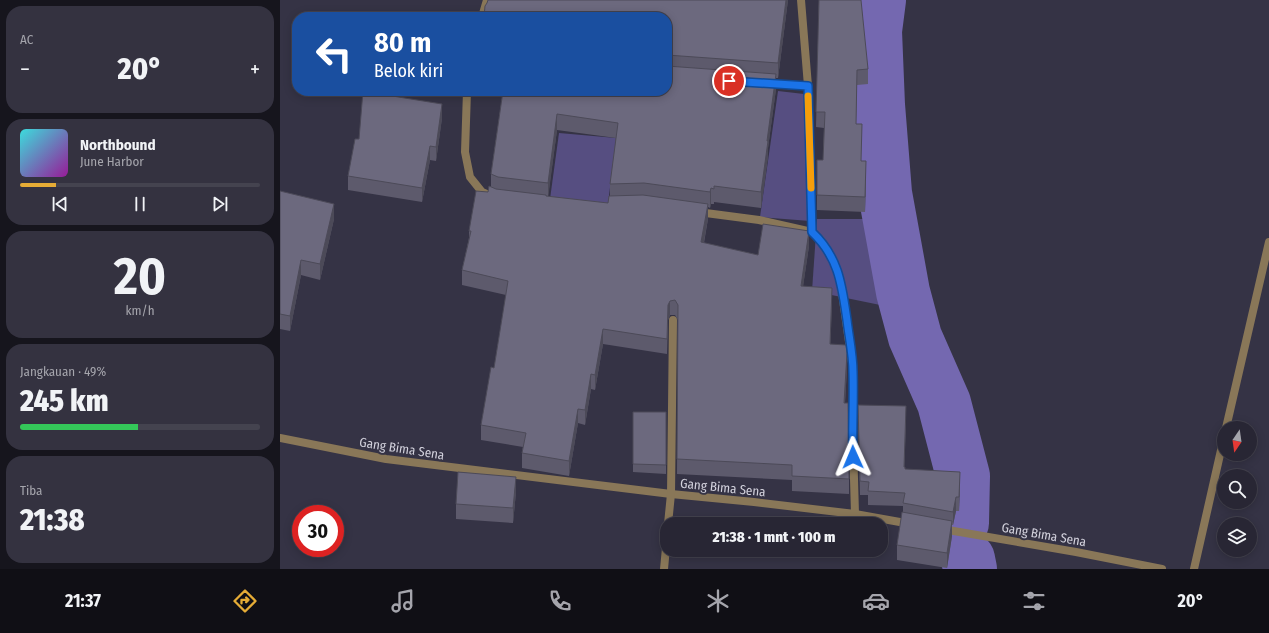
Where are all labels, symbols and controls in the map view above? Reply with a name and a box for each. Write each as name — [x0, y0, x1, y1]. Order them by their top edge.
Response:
text: 80 m — [374, 26, 431, 59]
icon: left — [308, 28, 360, 80]
text: AC — [20, 32, 33, 47]
text: 20° — [118, 51, 162, 87]
text: − — [20, 56, 30, 83]
text: + — [250, 56, 260, 83]
text: Belok kiri — [374, 60, 443, 82]
pin — [712, 64, 746, 98]
icon: arrive — [718, 70, 740, 92]
text: Northbound — [80, 136, 156, 154]
text: June Harbor — [80, 154, 144, 169]
icon: previous — [49, 193, 71, 215]
icon: pause — [129, 193, 151, 215]
icon: next — [209, 193, 231, 215]
text: 20 — [114, 245, 166, 308]
text: km/h — [126, 303, 155, 318]
text: Jangkauan · 49% — [20, 364, 106, 379]
text: 245 km — [20, 383, 108, 419]
north arrow — [1217, 421, 1257, 461]
map controls — [1217, 421, 1257, 557]
street label: Gang Bima Sena — [358, 434, 445, 463]
position arrow — [832, 436, 874, 478]
button: search — [1217, 469, 1257, 509]
street label: Gang Bima Sena — [680, 476, 766, 499]
text: Tiba — [20, 483, 42, 498]
text: 21:38 — [20, 502, 85, 538]
speed limit sign: 30 — [292, 505, 344, 557]
button: layers — [1217, 517, 1257, 557]
street label: Gang Bima Sena — [1000, 520, 1087, 549]
text: 21:38 · 1 mnt · 100 m — [713, 528, 835, 546]
icon: directions — [231, 587, 259, 615]
icon: music — [389, 587, 417, 615]
icon: phone — [546, 587, 574, 615]
icon: climate — [704, 587, 732, 615]
icon: car — [862, 587, 890, 615]
icon: filters — [1020, 587, 1048, 615]
text: 21:37 — [65, 590, 101, 612]
text: 20° — [1178, 590, 1204, 612]

